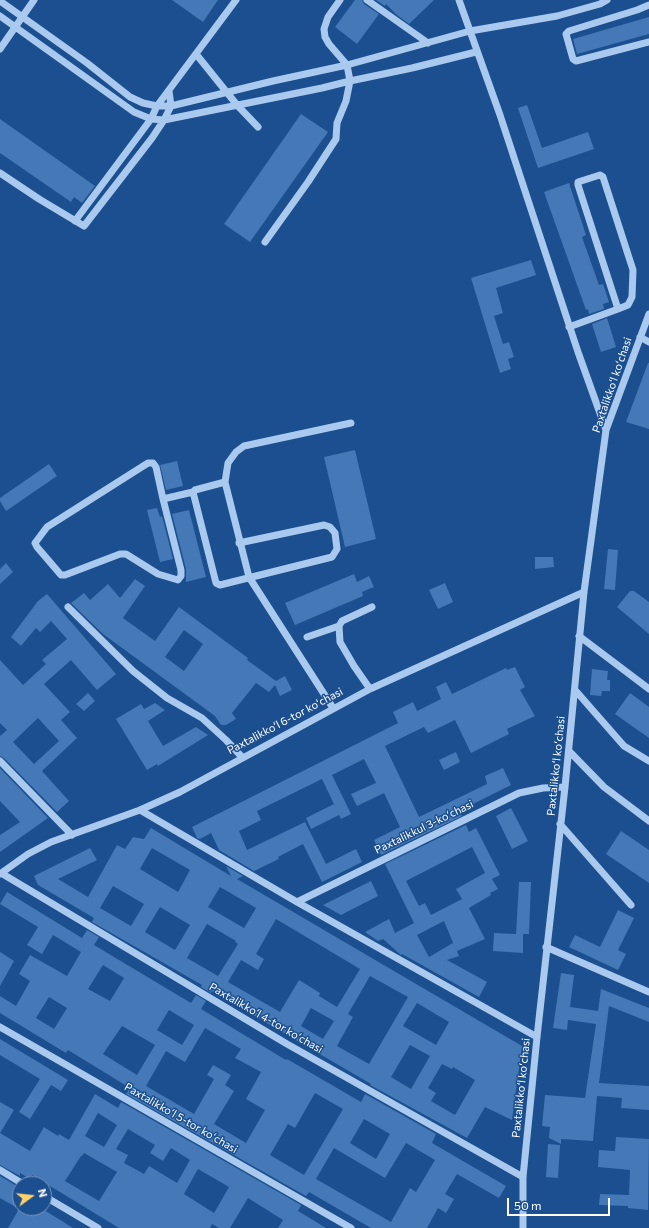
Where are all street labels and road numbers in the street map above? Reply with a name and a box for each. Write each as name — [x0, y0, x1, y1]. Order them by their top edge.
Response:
street label: Paxtalikkoʻl koʻchasi — [589, 335, 635, 435]
street label: Paxtalikkoʻl 6-tor koʻchasi — [225, 685, 345, 757]
street label: Paxtalikkoʻl koʻchasi — [544, 715, 568, 817]
street label: Paxtalikkul 3-koʻchasi — [372, 797, 476, 857]
street label: Paxtalikkoʻl 4-tor koʻchasi — [207, 980, 325, 1056]
street label: Paxtalikkoʻl koʻchasi — [509, 1037, 533, 1139]
street label: Paxtalikkoʻl 5-tor koʻchasi — [122, 1080, 240, 1156]

